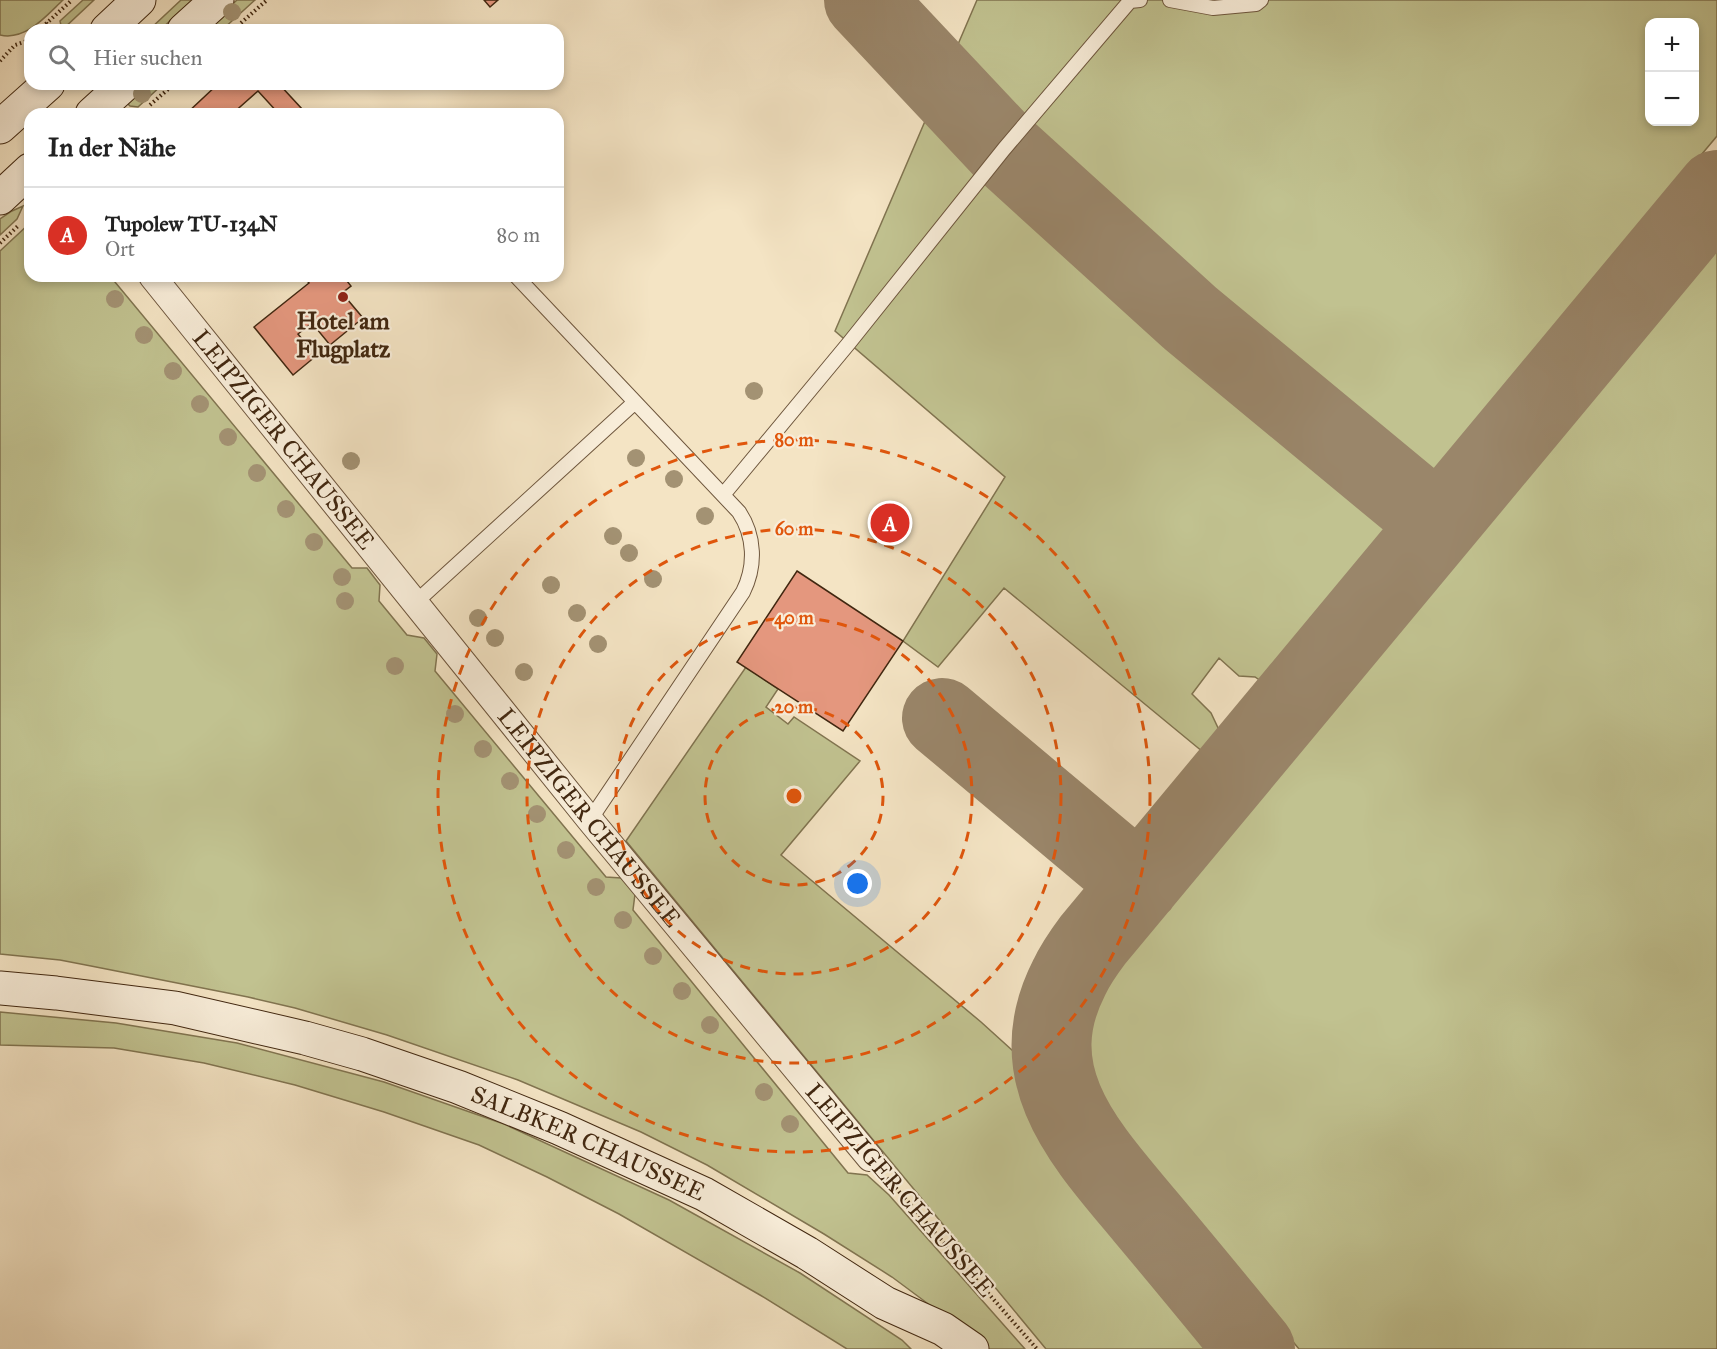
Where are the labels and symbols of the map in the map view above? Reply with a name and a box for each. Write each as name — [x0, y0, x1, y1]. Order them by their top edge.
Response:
marker: Hotel am Flugplatz — [336, 290, 350, 304]
place label: Hotel am Flugplatz — [296, 306, 391, 364]
street label: LEIPZIGER CHAUSSEE — [186, 324, 381, 556]
text: 80 m — [774, 429, 814, 451]
pin: A — [870, 500, 910, 546]
text: 60 m — [775, 518, 814, 540]
text: 40 m — [774, 607, 815, 630]
text: 20 m — [775, 696, 814, 718]
street label: LEIPZIGER CHAUSSEE — [491, 702, 687, 933]
centre of rings — [784, 786, 804, 806]
your location — [843, 869, 872, 898]
street label: LEIPZIGER CHAUSSEE — [799, 1077, 1001, 1303]
street label: SALBKER CHAUSSEE — [467, 1079, 710, 1208]

